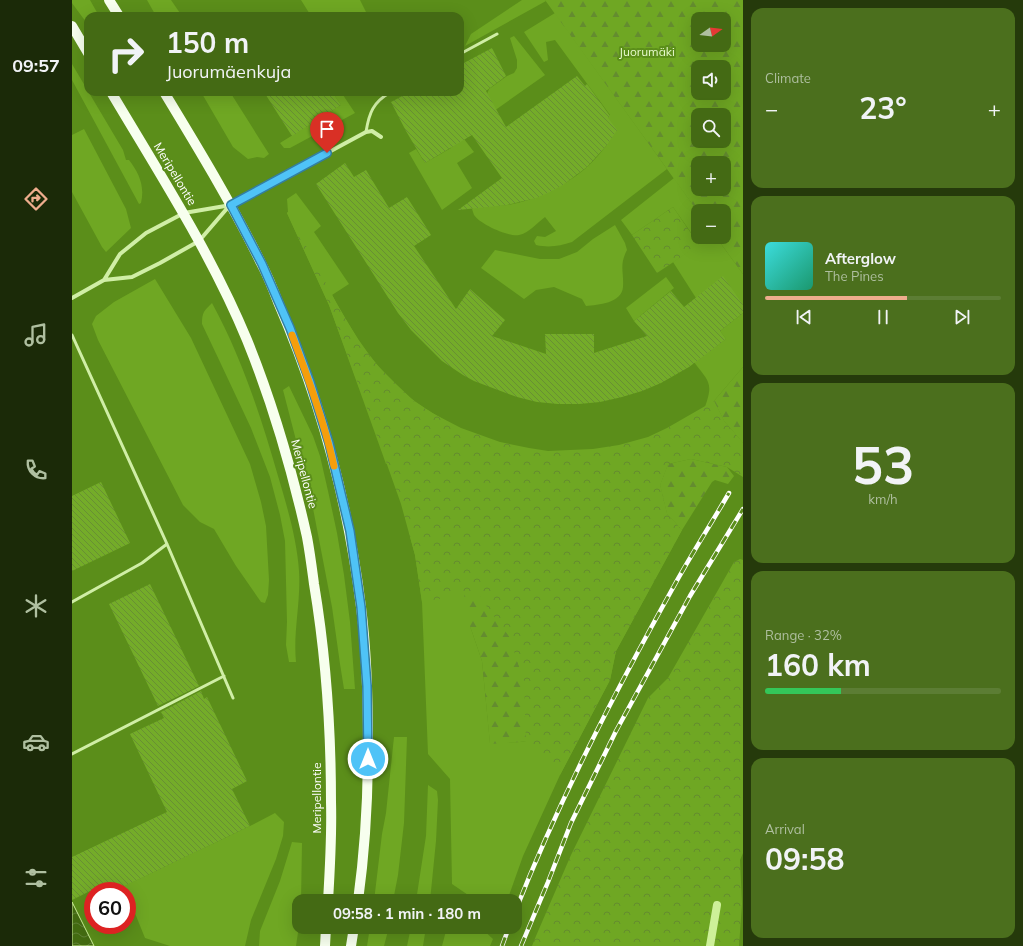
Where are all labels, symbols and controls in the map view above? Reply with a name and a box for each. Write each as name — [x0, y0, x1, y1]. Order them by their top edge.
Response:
north arrow — [691, 12, 731, 52]
map controls — [691, 12, 731, 244]
text: 150 m — [166, 25, 249, 60]
icon: right — [100, 28, 152, 80]
park label: Juorumäki — [619, 44, 675, 59]
text: 09:57 — [12, 54, 60, 77]
text: Juorumäenkuja — [166, 60, 291, 83]
button: sound — [691, 60, 731, 100]
text: Climate — [765, 70, 811, 86]
text: 23° — [859, 89, 907, 127]
text: − — [765, 95, 778, 123]
text: + — [988, 95, 1001, 123]
button: search — [691, 108, 731, 148]
pin — [310, 112, 344, 153]
icon: arrive — [316, 118, 338, 140]
street label: Meripellontie — [151, 139, 200, 208]
button: + — [691, 156, 731, 196]
icon: directions — [22, 185, 50, 213]
button: − — [691, 204, 731, 244]
text: Afterglow — [825, 249, 896, 268]
text: The Pines — [825, 268, 884, 284]
icon: previous — [793, 306, 815, 328]
icon: pause — [872, 306, 894, 328]
icon: next — [951, 306, 973, 328]
icon: music — [22, 321, 50, 349]
text: 53 — [852, 432, 914, 497]
street label: Meripellontie — [288, 438, 321, 510]
icon: phone — [22, 456, 50, 484]
text: km/h — [868, 491, 898, 507]
icon: climate — [22, 592, 50, 620]
text: Range · 32% — [765, 627, 842, 643]
text: 160 km — [765, 646, 871, 684]
icon: car — [22, 728, 50, 756]
position arrow — [347, 738, 389, 780]
street label: Meripellontie — [309, 763, 324, 833]
text: Arrival — [765, 821, 805, 837]
text: 09:58 — [765, 840, 844, 878]
icon: filters — [22, 864, 50, 892]
speed limit sign: 60 — [84, 882, 136, 934]
text: 09:58 · 1 min · 180 m — [333, 904, 481, 923]

